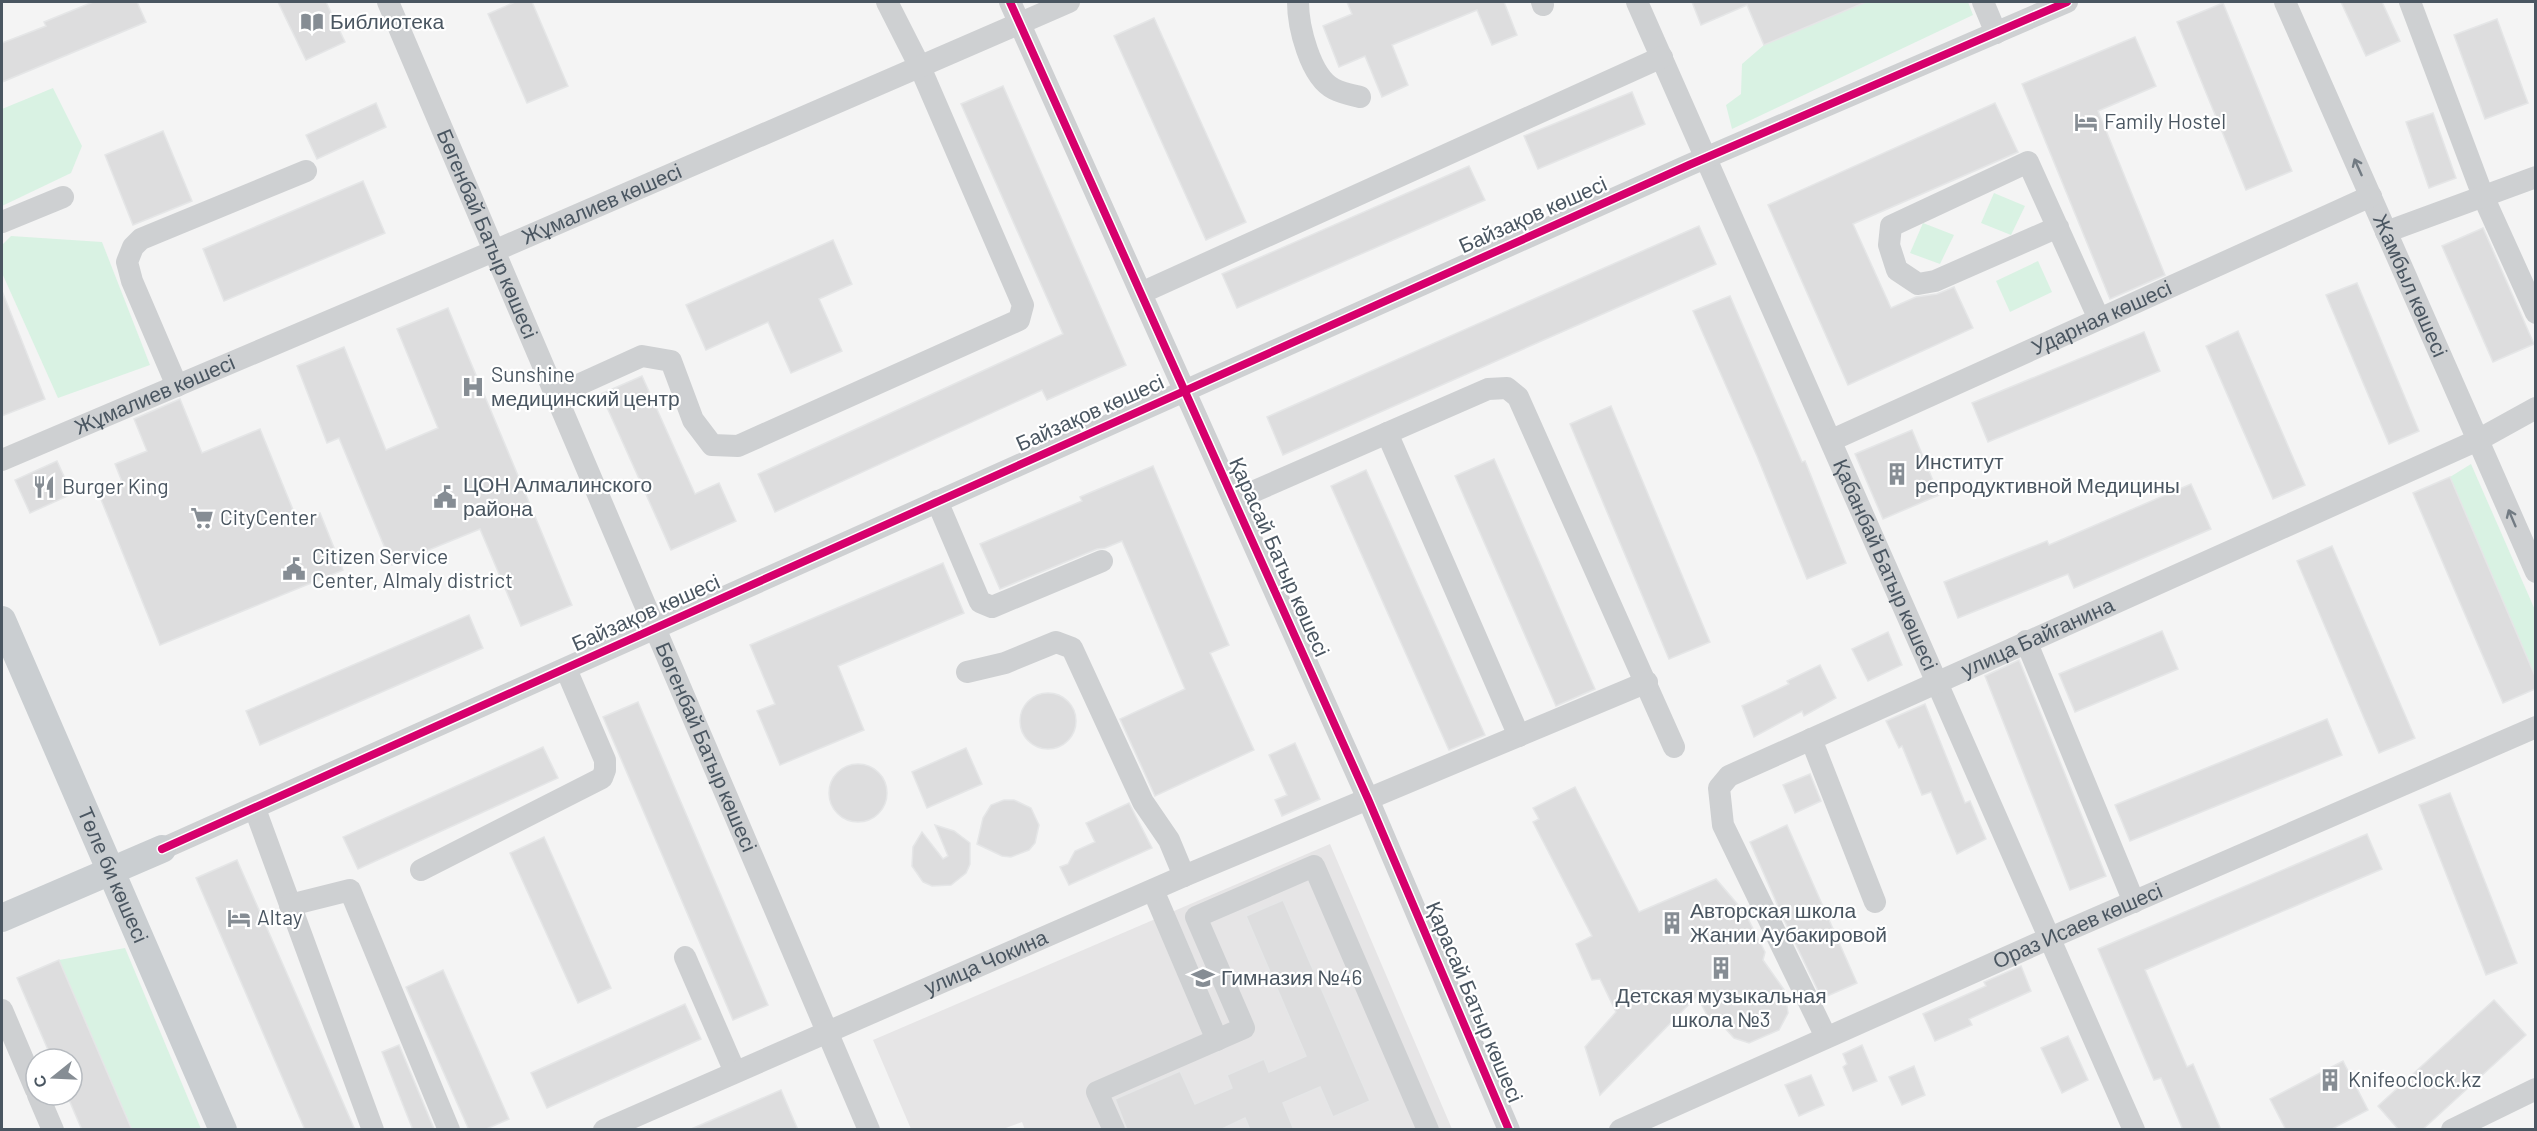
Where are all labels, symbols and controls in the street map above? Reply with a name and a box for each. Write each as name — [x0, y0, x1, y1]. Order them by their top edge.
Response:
place label: Библиотека — [330, 8, 445, 33]
library icon: Библиотека — [299, 9, 325, 35]
place label: Family Hostel — [2104, 108, 2226, 133]
hotel icon: Family Hostel — [2073, 109, 2099, 135]
street label: Бөгенбай Батыр көшесі — [433, 125, 544, 342]
street label: Жұмалиев көшесі — [517, 157, 685, 249]
one-way arrow — [2351, 158, 2363, 176]
street label: Байзақов көшесі — [1455, 170, 1610, 257]
street label: Жамбыл көшесі — [2369, 210, 2454, 360]
street label: Ударная көшесі — [2027, 274, 2175, 359]
street label: Жұмалиев көшесі — [70, 349, 238, 439]
place label: Sunshine медицинский центр — [491, 361, 680, 410]
street label: Байзақов көшесі — [1012, 368, 1167, 455]
hospital icon: Sunshine медицинский центр — [460, 374, 486, 400]
place label: Институт репродуктивной Медицины — [1915, 448, 2180, 497]
street label: Қарасай Батыр көшесі — [1225, 453, 1336, 660]
street label: Қабанбай Батыр көшесі — [1829, 455, 1944, 674]
building icon: Институт репродуктивной Медицины — [1884, 461, 1910, 487]
place label: ЦОН Алмалинского района — [463, 471, 652, 520]
place label: Burger King — [62, 473, 169, 498]
restaurant icon: Burger King — [31, 474, 57, 500]
public building icon: ЦОН Алмалинского района — [432, 484, 458, 510]
place label: CityCenter — [220, 504, 317, 529]
supermarket icon: CityCenter — [189, 505, 215, 531]
one-way arrow — [2506, 509, 2517, 528]
place label: Citizen Service Center, Almaly district — [312, 543, 513, 592]
public building icon: Citizen Service Center, Almaly district — [281, 556, 307, 582]
street label: Байзақов көшесі — [568, 568, 723, 655]
street label: улица Байганина — [1957, 591, 2118, 681]
street label: Бөгенбай Батыр көшесі — [651, 638, 763, 855]
street label: Төле би көшесі — [74, 803, 154, 946]
street label: Ораз Исаев көшесі — [1989, 877, 2166, 973]
street label: Қарасай Батыр көшесі — [1422, 897, 1529, 1105]
place label: Авторская школа Жании Аубакировой — [1690, 897, 1887, 946]
place label: Altay — [257, 904, 303, 929]
hotel icon: Altay — [226, 905, 252, 931]
building icon: Авторская школа Жании Аубакировой — [1659, 910, 1685, 936]
street label: улица Чокина — [920, 923, 1051, 999]
building icon: Детская музыкальная школа №3 — [1708, 955, 1734, 981]
place label: Гимназия №46 — [1221, 964, 1362, 989]
school or university icon: Гимназия №46 — [1190, 965, 1216, 991]
place label: Детская музыкальная школа №3 — [1615, 982, 1827, 1031]
north arrow — [24, 1047, 84, 1107]
place label: Knifeoclock.kz — [2348, 1066, 2481, 1091]
building icon: Knifeoclock.kz — [2317, 1067, 2343, 1093]
text: С — [28, 1073, 50, 1090]

